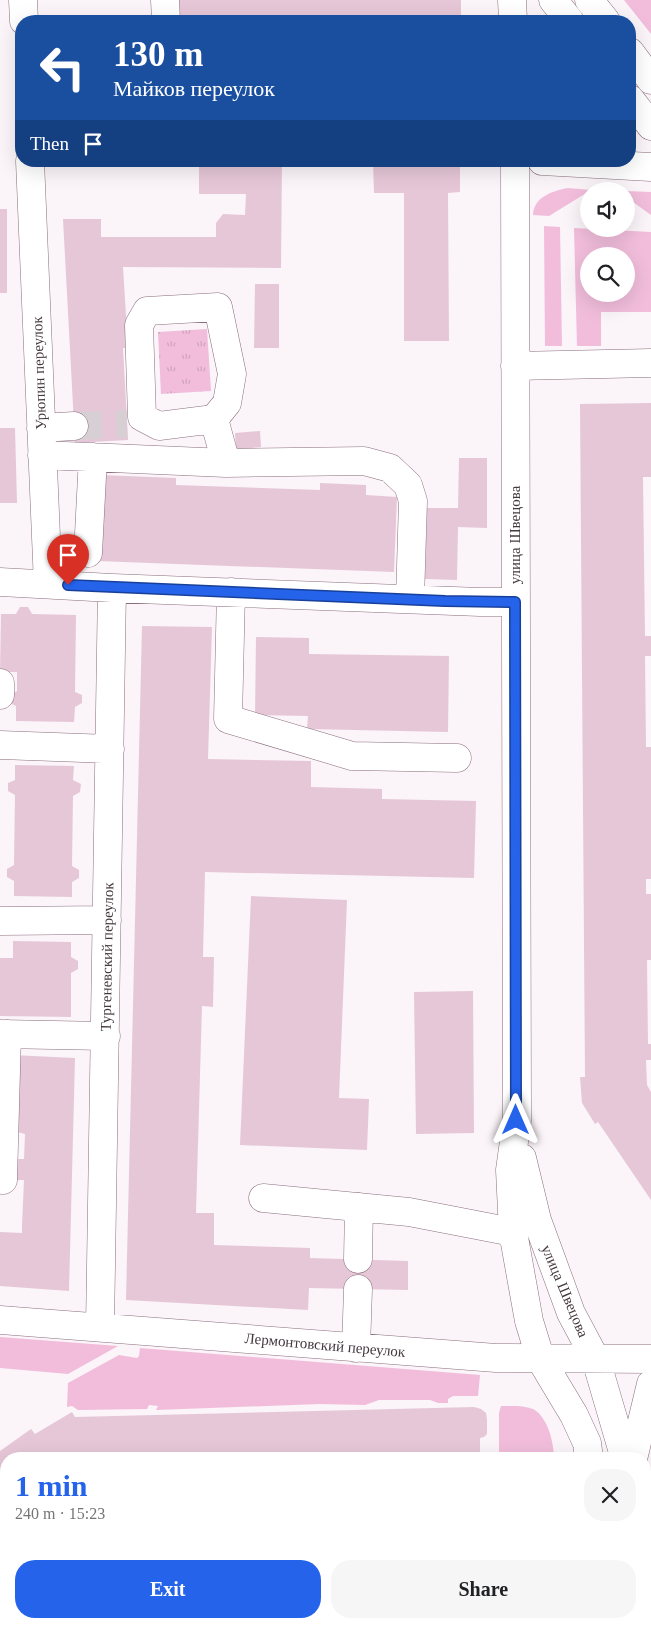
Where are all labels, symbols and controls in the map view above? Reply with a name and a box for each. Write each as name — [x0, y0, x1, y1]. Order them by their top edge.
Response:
icon: left — [30, 35, 95, 100]
text: 130 m — [113, 35, 203, 74]
text: Майков переулок — [113, 76, 275, 101]
icon: arrive — [79, 130, 107, 158]
text: Then — [30, 133, 69, 154]
map controls — [580, 182, 635, 302]
button: sound — [580, 182, 635, 237]
button: search — [580, 247, 635, 302]
street label: Урюпин переулок — [29, 315, 49, 430]
street label: улица Швецова — [507, 485, 523, 584]
pin — [47, 534, 89, 585]
icon: arrive — [54, 541, 82, 569]
street label: Тургеневский переулок — [98, 882, 116, 1032]
position arrow — [489, 1093, 541, 1145]
street label: улица Швецова — [538, 1242, 592, 1340]
street label: Лермонтовский переулок — [244, 1330, 407, 1360]
text: 1 min — [15, 1469, 88, 1502]
button: close — [584, 1469, 636, 1521]
text: 240 m · 15:23 — [15, 1505, 105, 1522]
button: Exit — [15, 1560, 321, 1618]
button: Share — [331, 1560, 636, 1618]

